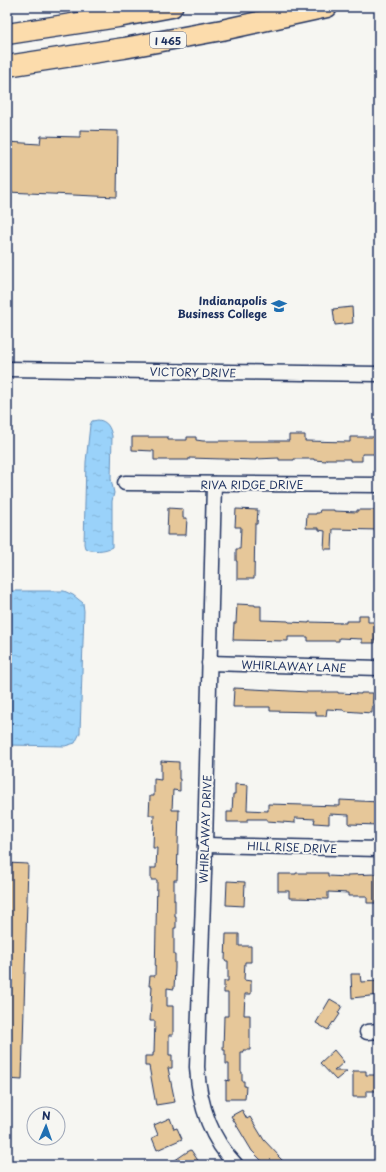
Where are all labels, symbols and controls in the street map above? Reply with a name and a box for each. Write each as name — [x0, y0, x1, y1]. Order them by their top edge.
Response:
road number: I 465 — [150, 32, 186, 48]
place label: Indianapolis Business College — [178, 292, 267, 322]
school or university icon: Indianapolis Business College — [270, 297, 288, 315]
street label: VICTORY DRIVE — [150, 363, 236, 381]
street label: RIVA RIDGE DRIVE — [201, 476, 304, 493]
street label: WHIRLAWAY LANE — [241, 656, 347, 676]
street label: WHIRLAWAY DRIVE — [195, 774, 215, 884]
street label: HILL RISE DRIVE — [247, 837, 337, 857]
north arrow — [26, 1106, 66, 1146]
text: N — [42, 1107, 51, 1124]

